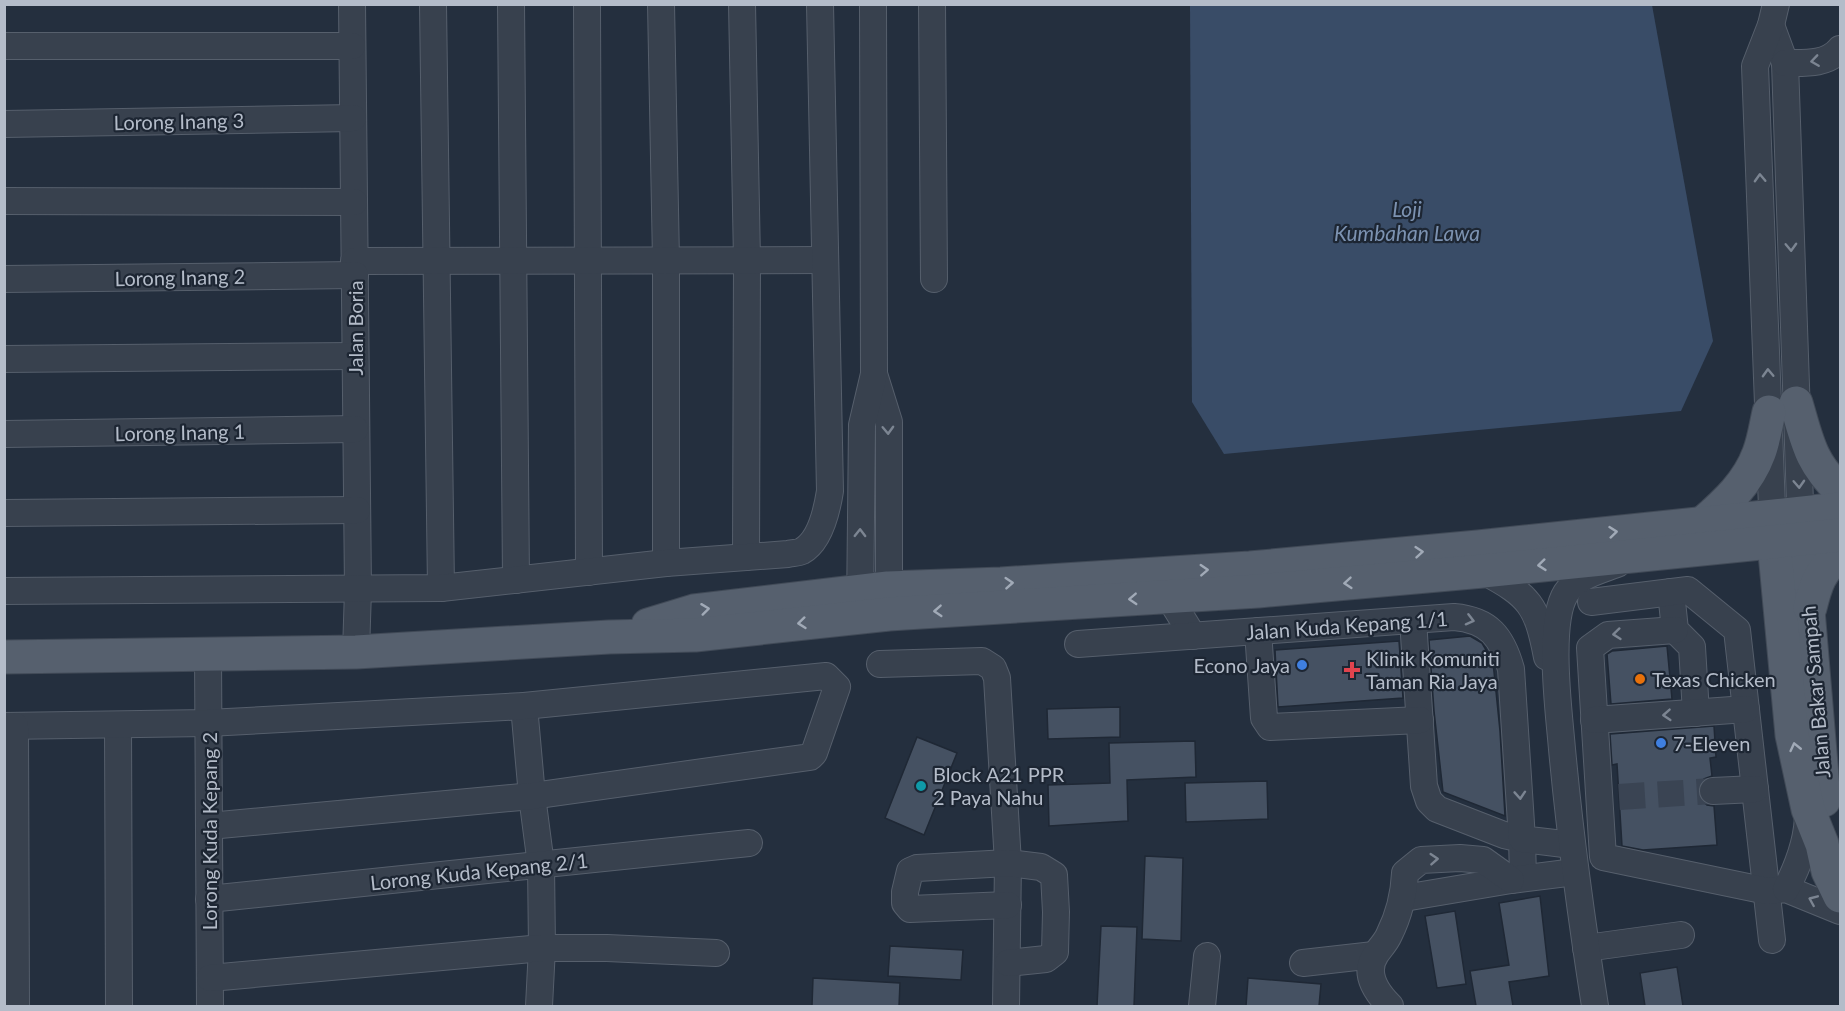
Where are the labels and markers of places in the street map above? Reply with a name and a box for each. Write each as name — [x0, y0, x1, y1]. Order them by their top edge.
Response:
place label: Klinik Komuniti Taman Ria Jaya — [1366, 646, 1500, 693]
place label: Econo Jaya — [1193, 653, 1290, 677]
marker: Econo Jaya — [1295, 658, 1309, 672]
marker: Klinik Komuniti Taman Ria Jaya — [1343, 661, 1361, 679]
place label: Texas Chicken — [1652, 667, 1776, 691]
marker: Texas Chicken — [1633, 672, 1647, 686]
place label: 7-Eleven — [1673, 731, 1750, 755]
marker: 7-Eleven — [1654, 736, 1668, 750]
place label: Block A21 PPR 2 Paya Nahu — [933, 762, 1065, 809]
marker: Block A21 PPR 2 Paya Nahu — [914, 779, 928, 793]

